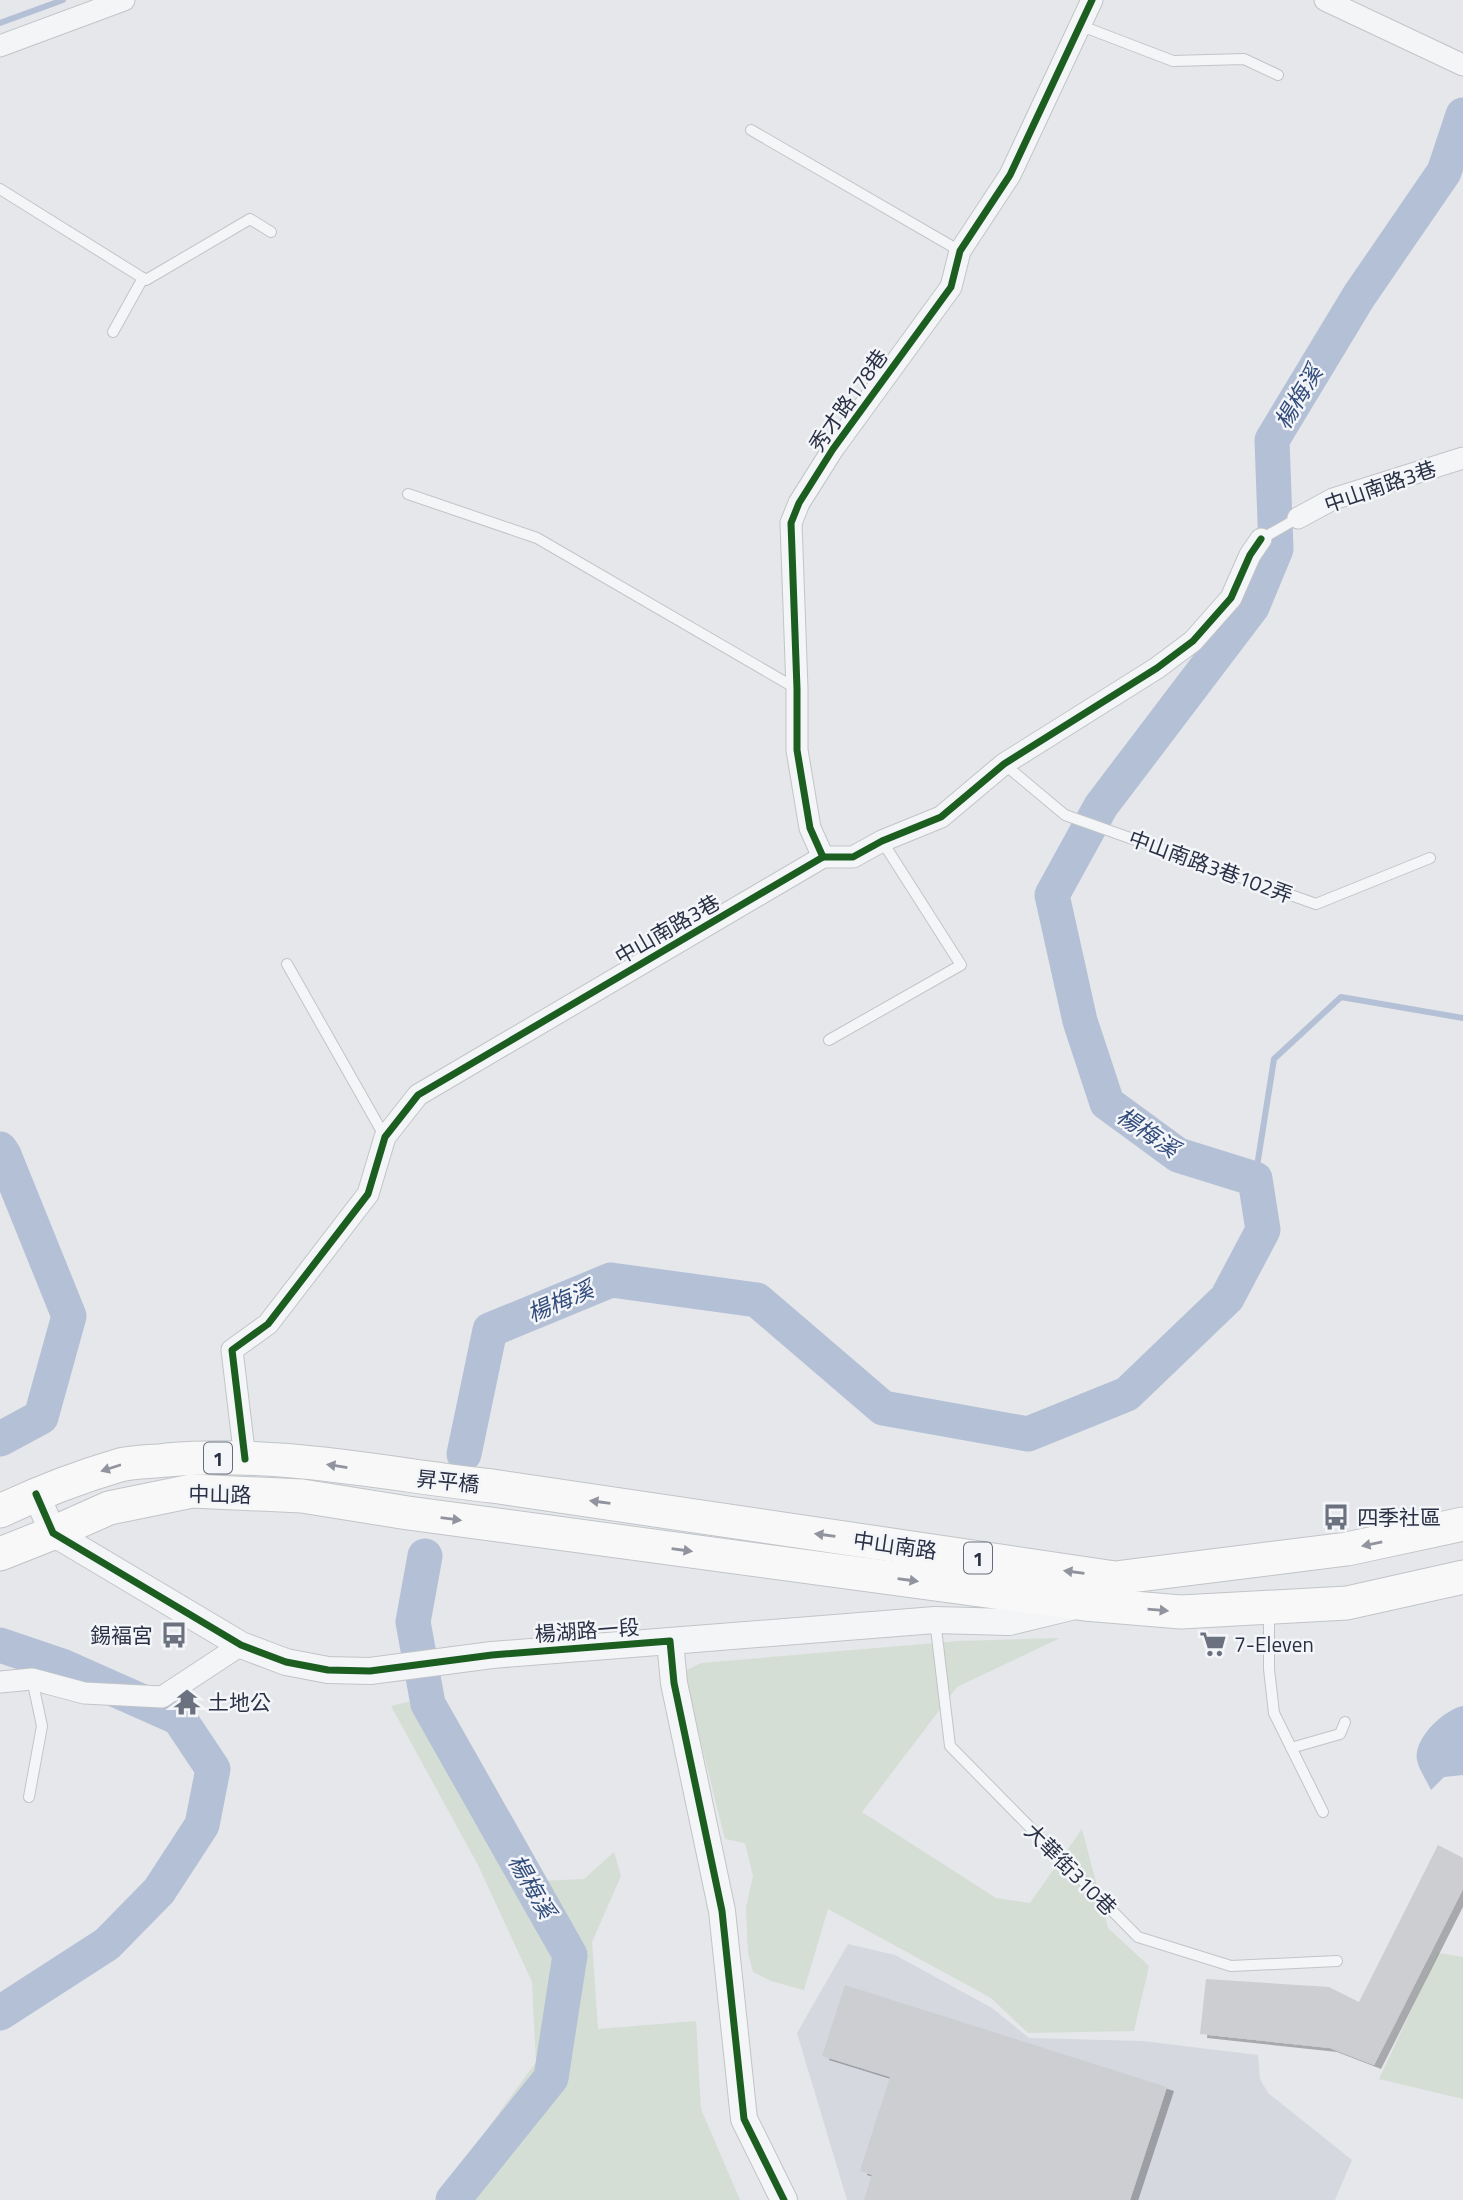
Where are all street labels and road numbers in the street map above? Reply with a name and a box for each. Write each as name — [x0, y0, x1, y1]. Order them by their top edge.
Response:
street label: 秀才路178巷 — [801, 342, 895, 458]
street label: 中山南路3巷 — [1320, 452, 1440, 520]
street label: 中山南路3巷102弄 — [1124, 821, 1298, 911]
street label: 中山南路3巷 — [608, 886, 726, 972]
road number: 1 — [204, 1442, 232, 1474]
street label: 昇平橋 — [415, 1462, 481, 1500]
street label: 中山路 — [188, 1477, 252, 1511]
street label: 中山南路 — [851, 1523, 939, 1567]
road number: 1 — [964, 1542, 992, 1574]
street label: 楊湖路一段 — [534, 1610, 640, 1650]
street label: 大華街310巷 — [1018, 1816, 1124, 1922]

